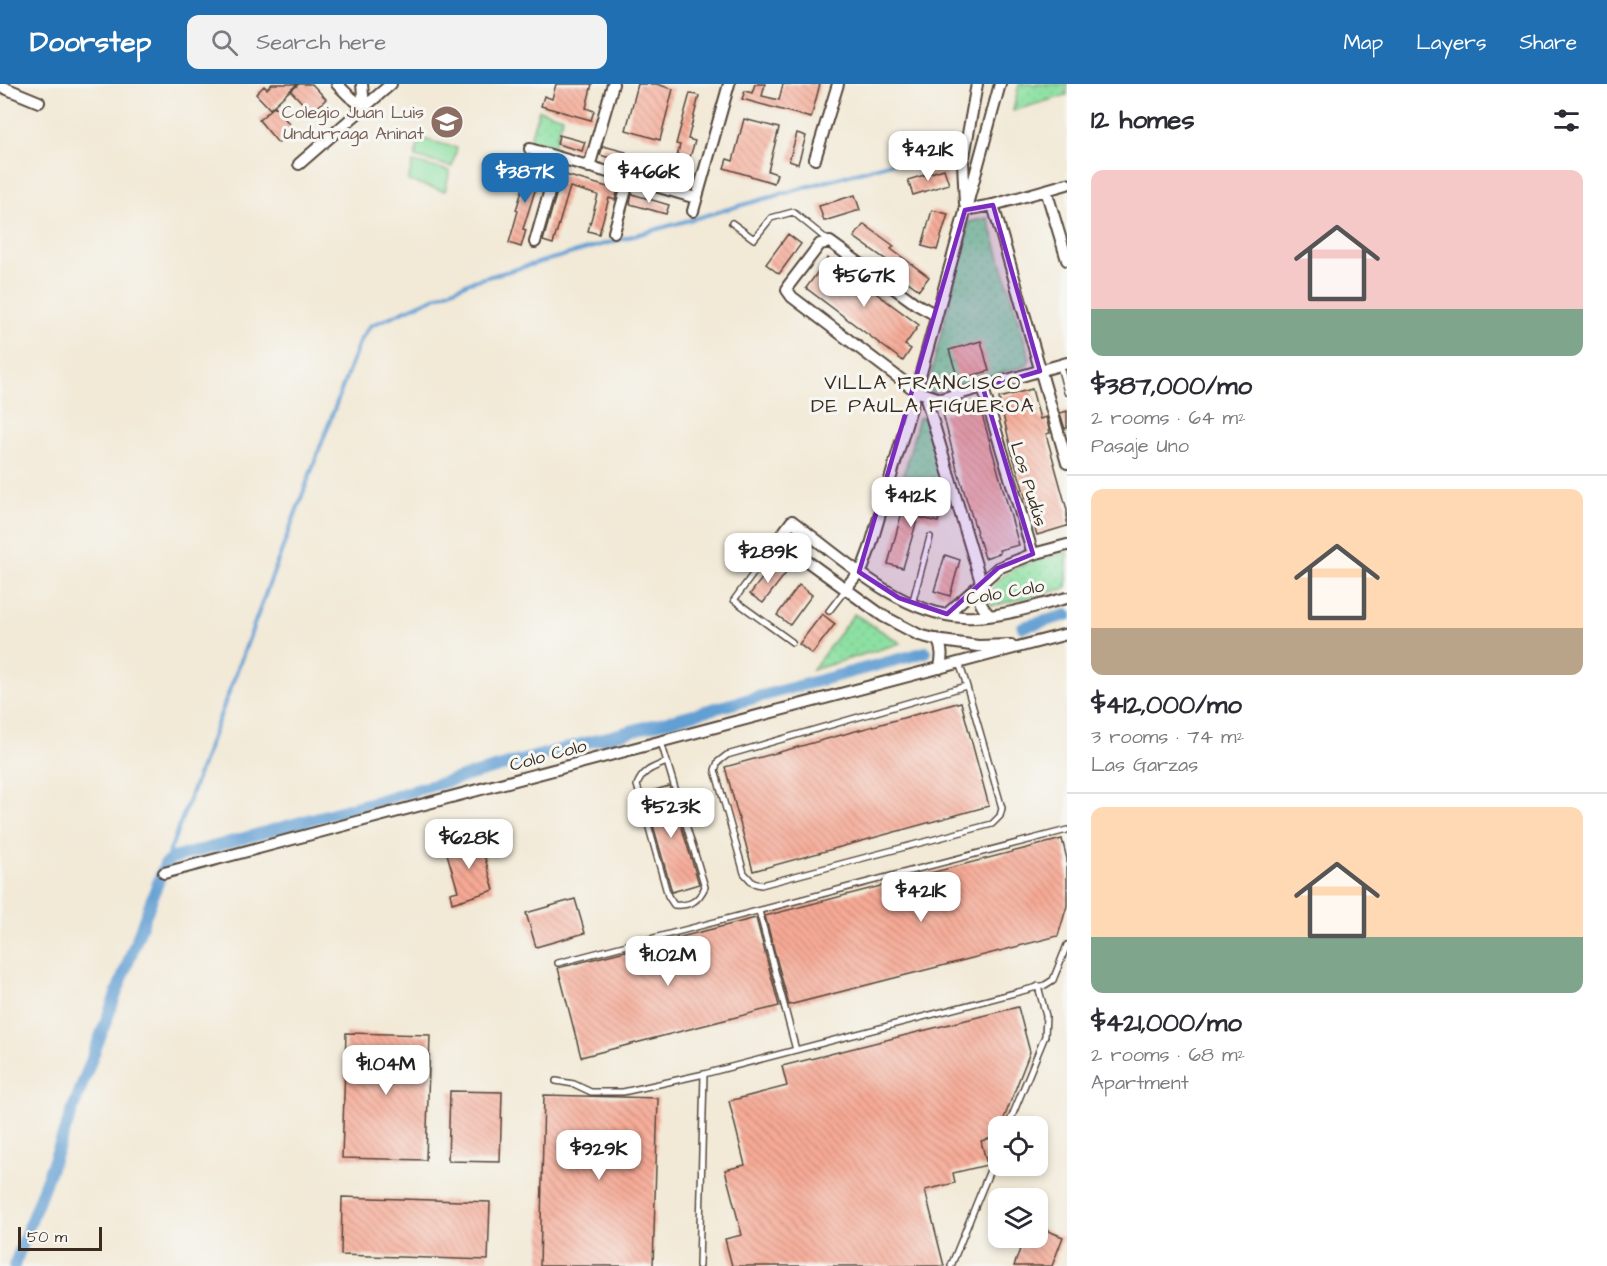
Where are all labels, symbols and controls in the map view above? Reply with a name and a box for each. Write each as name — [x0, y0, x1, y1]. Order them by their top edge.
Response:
search box — [187, 15, 607, 69]
text: Doorstep — [30, 23, 151, 62]
icon: search — [208, 26, 241, 59]
text: Search here — [256, 27, 386, 58]
text: Map — [1343, 28, 1383, 57]
text: Layers — [1416, 28, 1486, 57]
text: Share — [1519, 28, 1577, 57]
place label: Colegio Juan Luis Undurraga Aninat — [282, 100, 425, 147]
text: 12 homes — [1091, 102, 1194, 138]
school or university icon: Colegio Juan Luis Undurraga Aninat — [429, 104, 465, 140]
icon: filters — [1550, 104, 1583, 137]
pin: $421K — [886, 131, 970, 182]
text: $421K — [903, 136, 953, 164]
pin: $387K — [483, 153, 567, 204]
pin: $466K — [607, 153, 691, 204]
text: $387K — [496, 158, 554, 186]
text: $466K — [618, 158, 680, 186]
icon: home — [1283, 209, 1391, 317]
pin: $567K — [822, 257, 906, 308]
text: $567K — [833, 262, 895, 290]
text: $387,000/mo — [1091, 368, 1252, 404]
district label: VILLA FRANCISCO DE PAULA FIGUEROA — [811, 369, 1035, 420]
text: 2 rooms · 64 m² — [1091, 404, 1246, 432]
text: Pasaje Uno — [1091, 432, 1189, 460]
street label: Los Pudús — [1004, 439, 1053, 529]
pin: $412K — [869, 477, 953, 528]
text: $412K — [886, 482, 936, 510]
icon: home — [1283, 528, 1391, 636]
pin: $289K — [726, 533, 810, 584]
text: $289K — [738, 538, 798, 566]
street label: Colo Colo — [964, 573, 1046, 612]
text: $412,000/mo — [1091, 687, 1242, 723]
text: 3 rooms · 74 m² — [1091, 723, 1244, 751]
street label: Colo Colo — [507, 733, 589, 778]
text: Las Garzas — [1091, 751, 1198, 779]
pin: $523K — [629, 788, 713, 839]
text: $523K — [641, 793, 701, 821]
pin: $628K — [427, 819, 511, 870]
text: $628K — [439, 824, 499, 852]
icon: home — [1283, 846, 1391, 954]
pin: $421K — [879, 872, 963, 923]
text: $421K — [896, 877, 946, 905]
pin: $1.02M — [619, 936, 717, 987]
text: $1.02M — [639, 941, 697, 969]
text: $421,000/mo — [1091, 1005, 1242, 1041]
text: 2 rooms · 68 m² — [1091, 1041, 1245, 1069]
pin: $1.04M — [337, 1045, 435, 1096]
text: $1.04M — [356, 1050, 416, 1078]
text: Apartment — [1091, 1069, 1189, 1097]
map controls — [988, 1116, 1048, 1248]
button: locate — [988, 1116, 1048, 1176]
pin: $929K — [557, 1130, 641, 1181]
text: $929K — [570, 1135, 628, 1163]
button: layers — [988, 1188, 1048, 1248]
scale bar — [18, 1224, 102, 1252]
text: 50 m — [27, 1226, 67, 1248]

